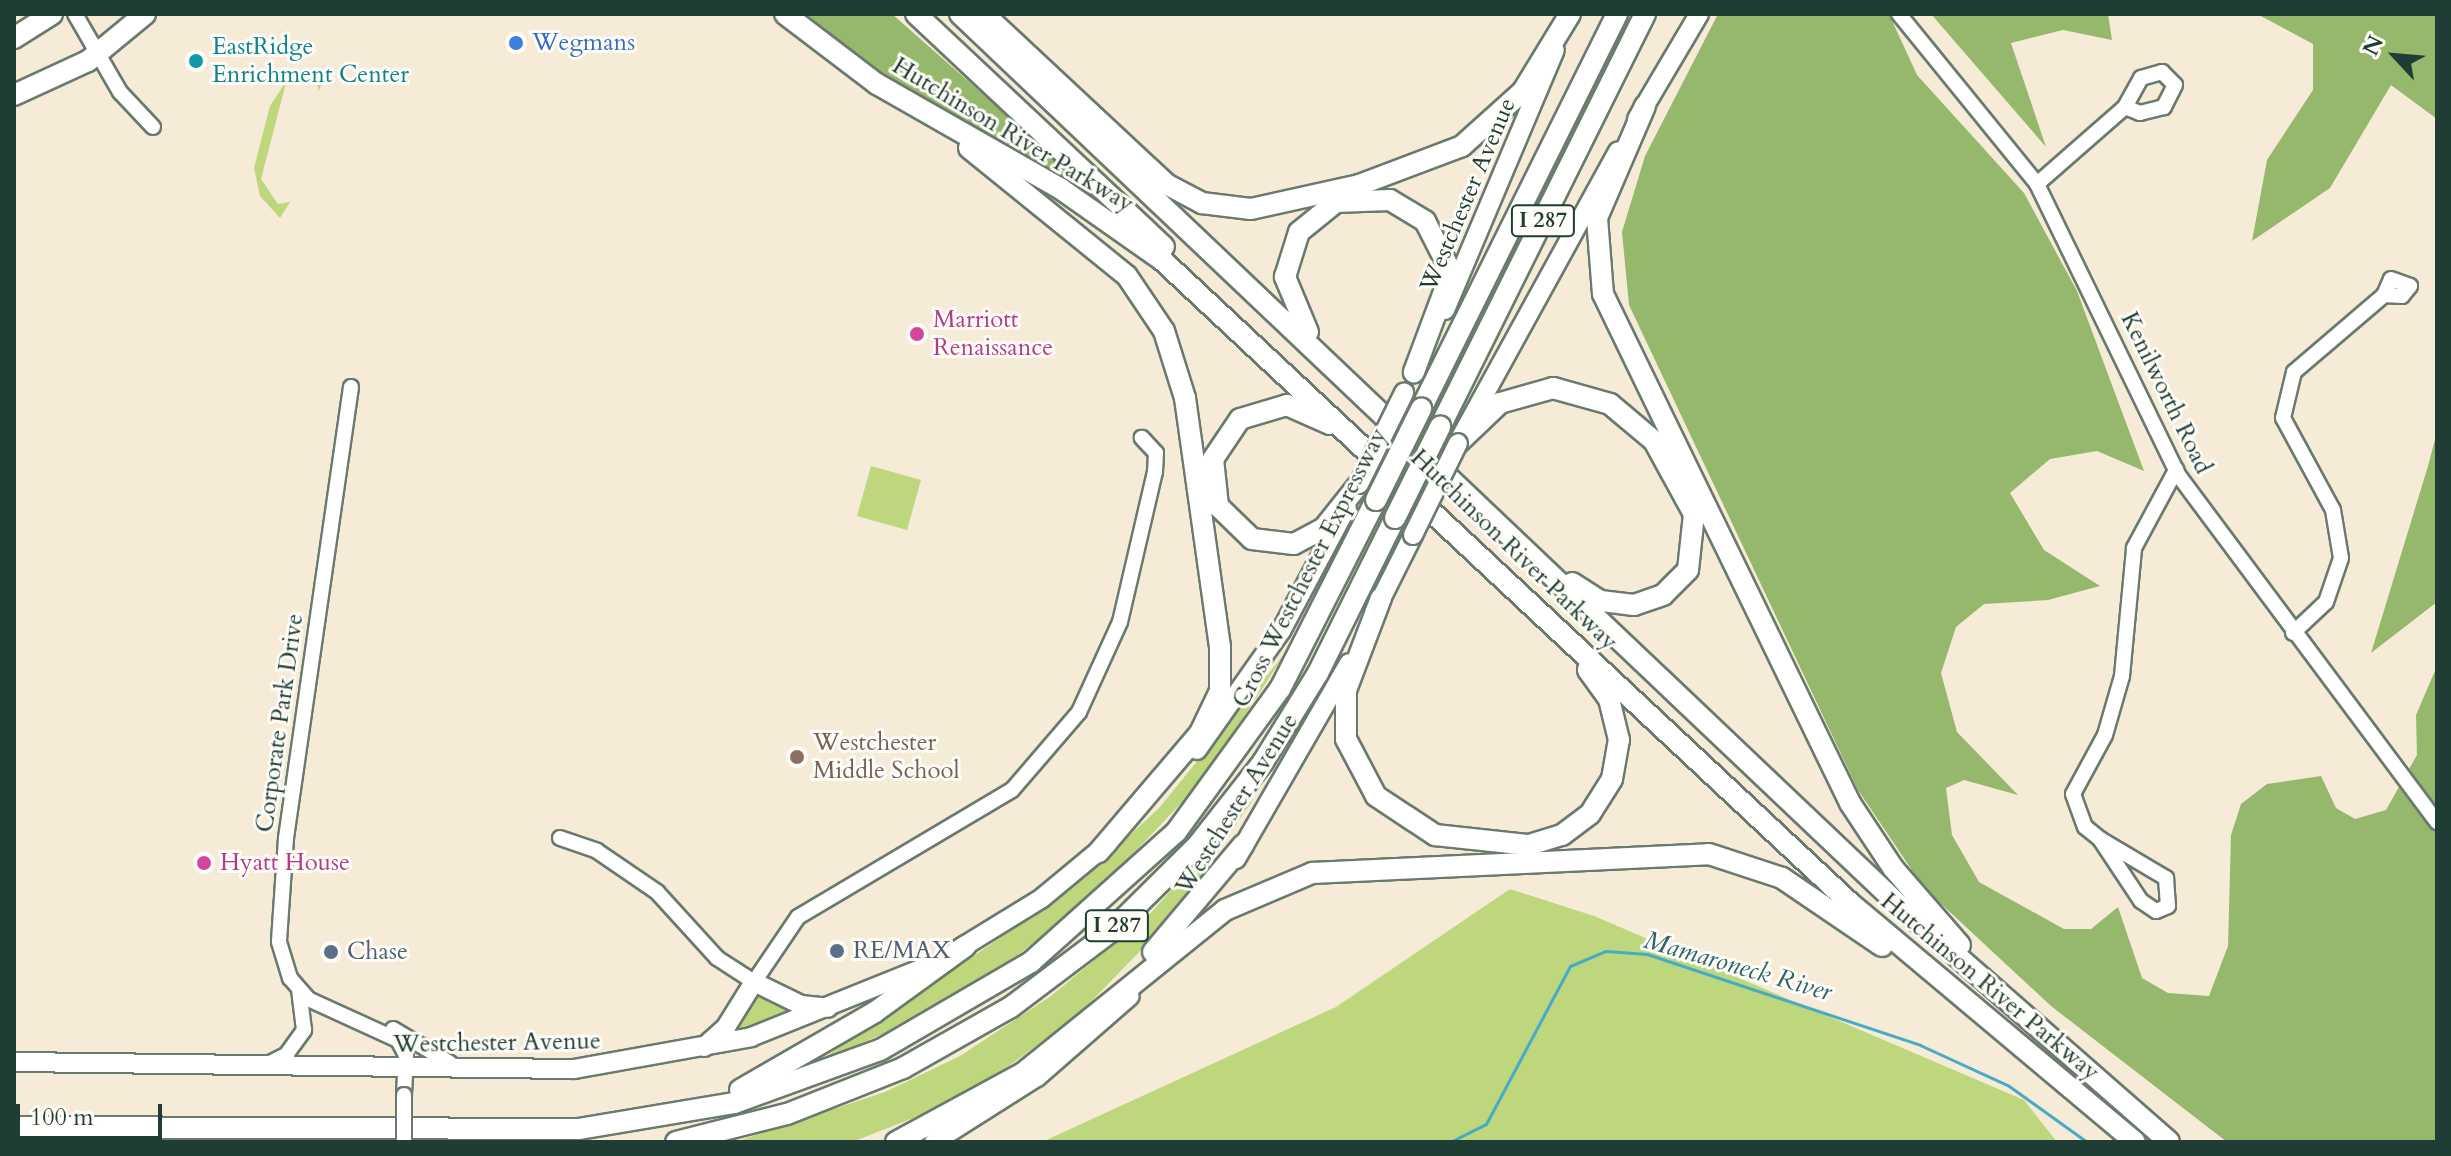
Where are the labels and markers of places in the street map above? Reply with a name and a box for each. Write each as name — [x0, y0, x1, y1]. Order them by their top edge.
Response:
place label: Wegmans — [532, 29, 635, 57]
place label: EastRidge Enrichment Center — [212, 33, 409, 89]
marker: Wegmans — [507, 34, 525, 52]
marker: EastRidge Enrichment Center — [187, 52, 205, 70]
place label: Marriott Renaissance — [933, 306, 1053, 362]
marker: Marriott Renaissance — [908, 325, 926, 343]
place label: Westchester Middle School — [813, 729, 960, 785]
marker: Westchester Middle School — [788, 748, 806, 766]
place label: Hyatt House — [220, 849, 350, 877]
marker: Hyatt House — [195, 854, 213, 872]
place label: RE/MAX — [853, 937, 951, 965]
place label: Chase — [347, 938, 408, 966]
marker: RE/MAX — [828, 942, 846, 960]
marker: Chase — [322, 943, 340, 961]

